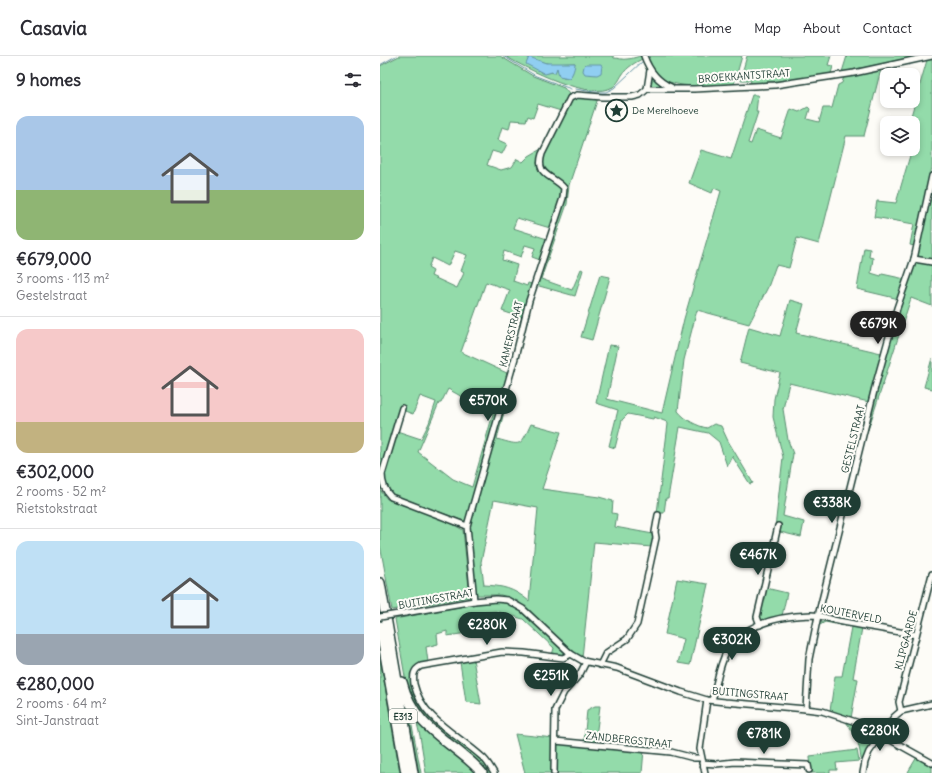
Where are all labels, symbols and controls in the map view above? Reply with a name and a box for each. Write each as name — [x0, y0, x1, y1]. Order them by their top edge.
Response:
text: Casavia — [20, 16, 87, 40]
text: Home — [694, 19, 732, 37]
text: Map — [754, 19, 781, 37]
text: About — [803, 19, 841, 37]
text: Contact — [863, 19, 912, 37]
street label: BROEKKANTSTRAAT — [698, 66, 790, 86]
map controls — [880, 68, 920, 156]
button: locate — [880, 68, 920, 108]
text: 9 homes — [16, 69, 81, 91]
icon: filters — [342, 69, 364, 91]
place icon: De Merelhoeve — [604, 97, 630, 123]
place label: De Merelhoeve — [632, 104, 699, 117]
button: layers — [880, 116, 920, 156]
icon: home — [154, 142, 226, 214]
text: €679,000 — [16, 248, 92, 270]
text: 3 rooms · 113 m² — [16, 270, 110, 287]
text: Gestelstraat — [16, 287, 87, 304]
street label: KAMERSTRAAT — [497, 300, 525, 368]
pin: €679K — [850, 311, 906, 345]
text: €679K — [859, 315, 897, 332]
icon: home — [154, 355, 226, 427]
pin: €570K — [460, 388, 516, 422]
text: €570K — [469, 392, 507, 409]
street label: GESTELSTRAAT — [838, 404, 868, 474]
text: €302,000 — [16, 461, 94, 483]
text: 2 rooms · 52 m² — [16, 483, 106, 500]
pin: €338K — [804, 490, 860, 524]
text: €338K — [813, 494, 851, 511]
text: Rietstokstraat — [16, 500, 97, 517]
pin: €467K — [730, 542, 786, 576]
text: €467K — [739, 546, 777, 563]
icon: home — [154, 567, 226, 639]
street label: BUITINGSTRAAT — [397, 586, 475, 612]
street label: KOUTERVELD — [819, 602, 883, 626]
street label: KLIPGAARDE — [892, 609, 920, 671]
pin: €280K — [459, 612, 515, 646]
text: €280K — [467, 616, 507, 633]
pin: €302K — [704, 627, 760, 661]
text: €302K — [712, 631, 752, 648]
pin: €251K — [523, 663, 579, 697]
text: €251K — [533, 667, 569, 684]
text: €280,000 — [16, 673, 94, 695]
street label: BUITINGSTRAAT — [711, 684, 789, 704]
text: 2 rooms · 64 m² — [16, 695, 107, 712]
road number: E313 — [389, 709, 417, 723]
text: Sint-Janstraat — [16, 712, 99, 729]
pin: €280K — [852, 718, 908, 752]
pin: €781K — [736, 721, 792, 755]
text: €280K — [860, 722, 900, 739]
text: €781K — [746, 725, 782, 742]
street label: ZANDBERGSTRAAT — [585, 729, 673, 751]

